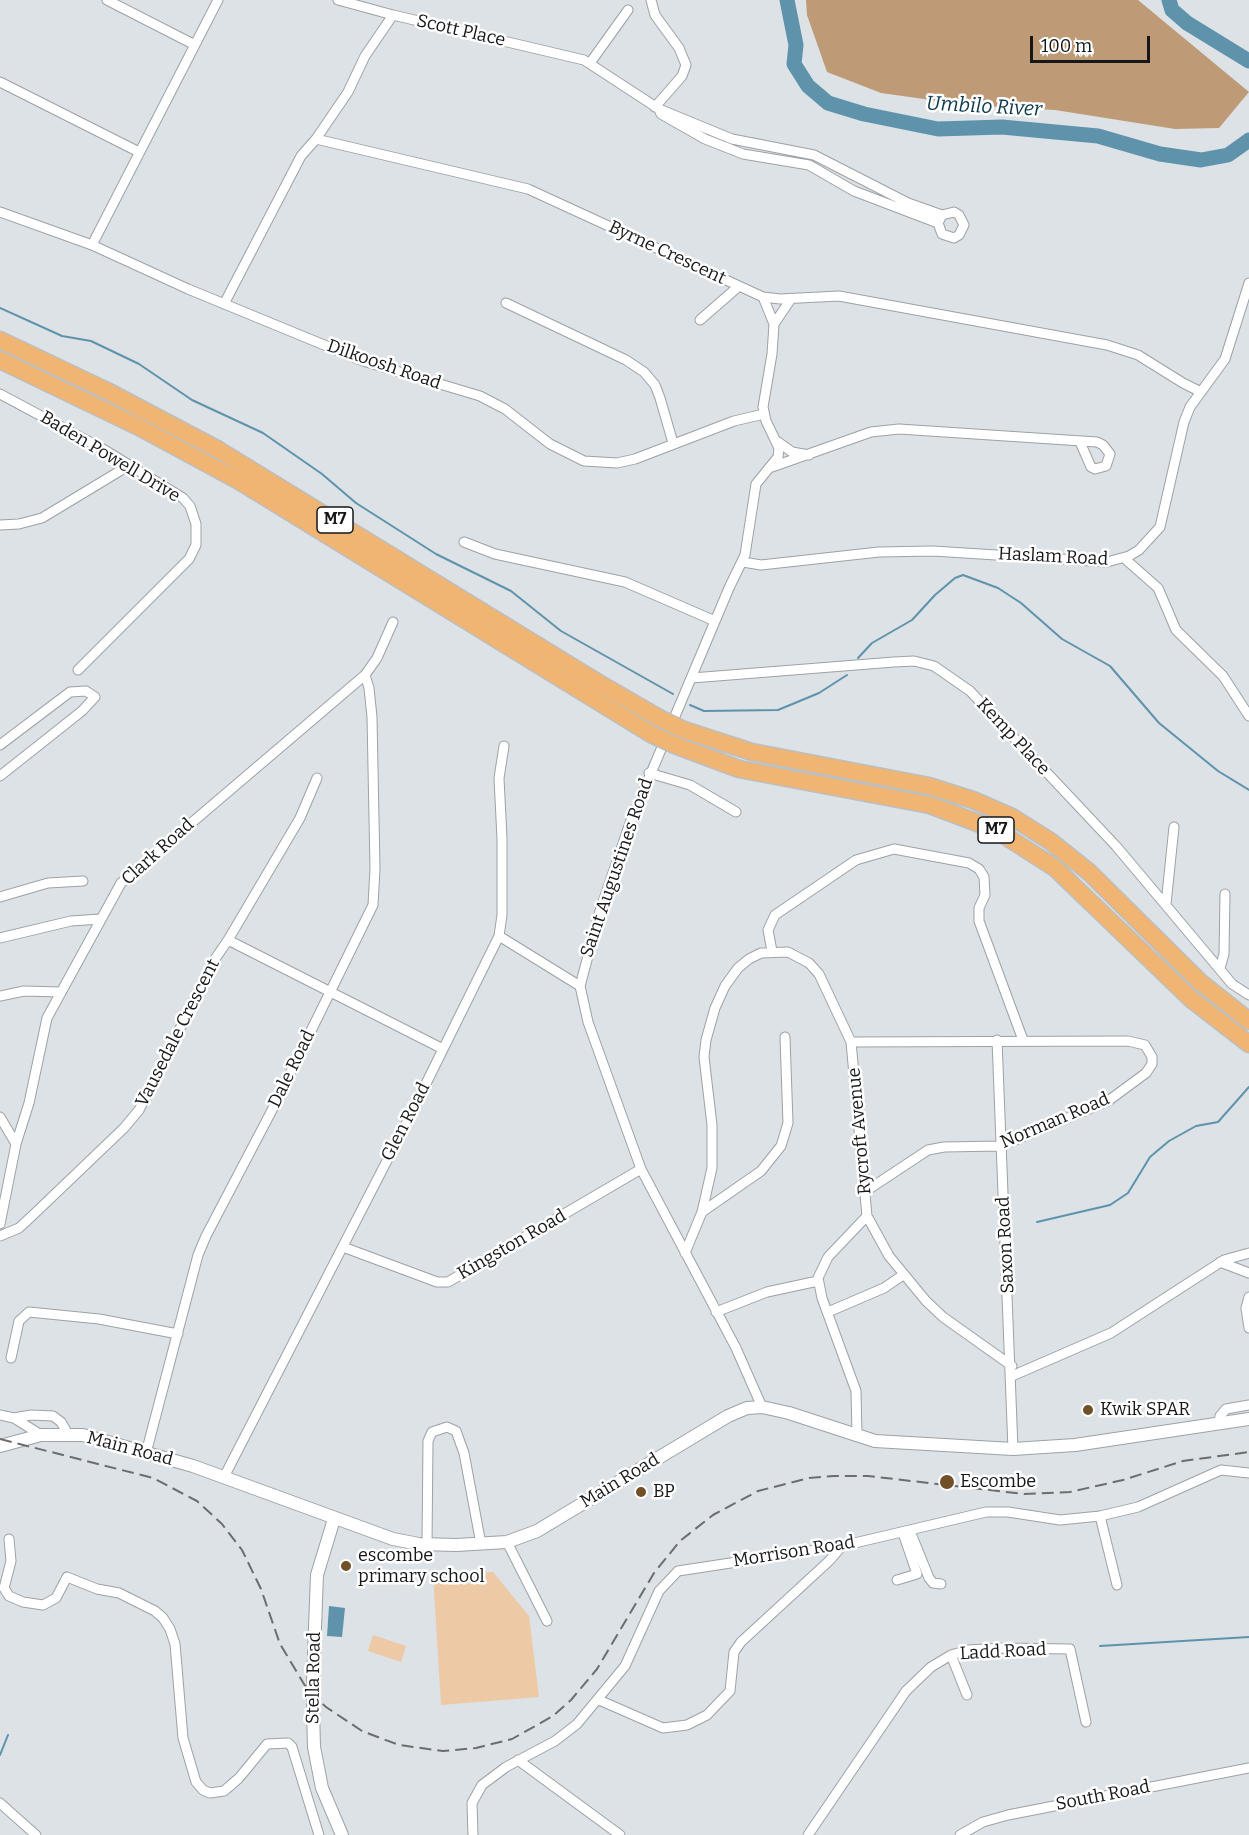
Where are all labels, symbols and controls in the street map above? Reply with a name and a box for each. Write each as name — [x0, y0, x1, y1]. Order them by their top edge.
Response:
street label: Scott Place — [414, 10, 508, 52]
scale bar — [1033, 24, 1153, 62]
text: 100 m — [1041, 35, 1092, 57]
water label: Umbilo River — [925, 92, 1043, 122]
street label: Byrne Crescent — [605, 216, 729, 290]
street label: Dilkoosh Road — [324, 335, 444, 395]
street label: Baden Powell Drive — [36, 407, 184, 507]
road number: M7 — [317, 507, 353, 533]
street label: Haslam Road — [997, 543, 1109, 571]
street label: Kemp Place — [972, 694, 1054, 780]
street label: Saint Augustines Road — [576, 776, 658, 960]
street label: Clark Road — [117, 814, 199, 890]
road number: M7 — [978, 817, 1014, 843]
street label: Vausedale Crescent — [131, 955, 225, 1111]
street label: Dale Road — [264, 1027, 320, 1111]
street label: Rycroft Avenue — [844, 1067, 876, 1195]
street label: Glen Road — [377, 1079, 435, 1165]
street label: Norman Road — [997, 1088, 1113, 1154]
street label: Saxon Road — [993, 1196, 1019, 1294]
street label: Kingston Road — [454, 1205, 570, 1285]
place label: Kwik SPAR — [1100, 1399, 1190, 1421]
marker: Kwik SPAR — [1081, 1403, 1095, 1417]
street label: Main Road — [85, 1427, 175, 1471]
street label: Main Road — [577, 1449, 663, 1513]
place label: Escombe — [960, 1471, 1036, 1493]
marker: Escombe — [938, 1473, 956, 1491]
place label: BP — [653, 1481, 675, 1503]
marker: BP — [634, 1485, 648, 1499]
street label: Morrison Road — [731, 1532, 857, 1572]
place label: escombe primary school — [358, 1545, 485, 1588]
marker: escombe primary school — [339, 1559, 353, 1573]
street label: Stella Road — [302, 1632, 326, 1724]
street label: Ladd Road — [959, 1639, 1047, 1665]
street label: South Road — [1054, 1776, 1152, 1816]

